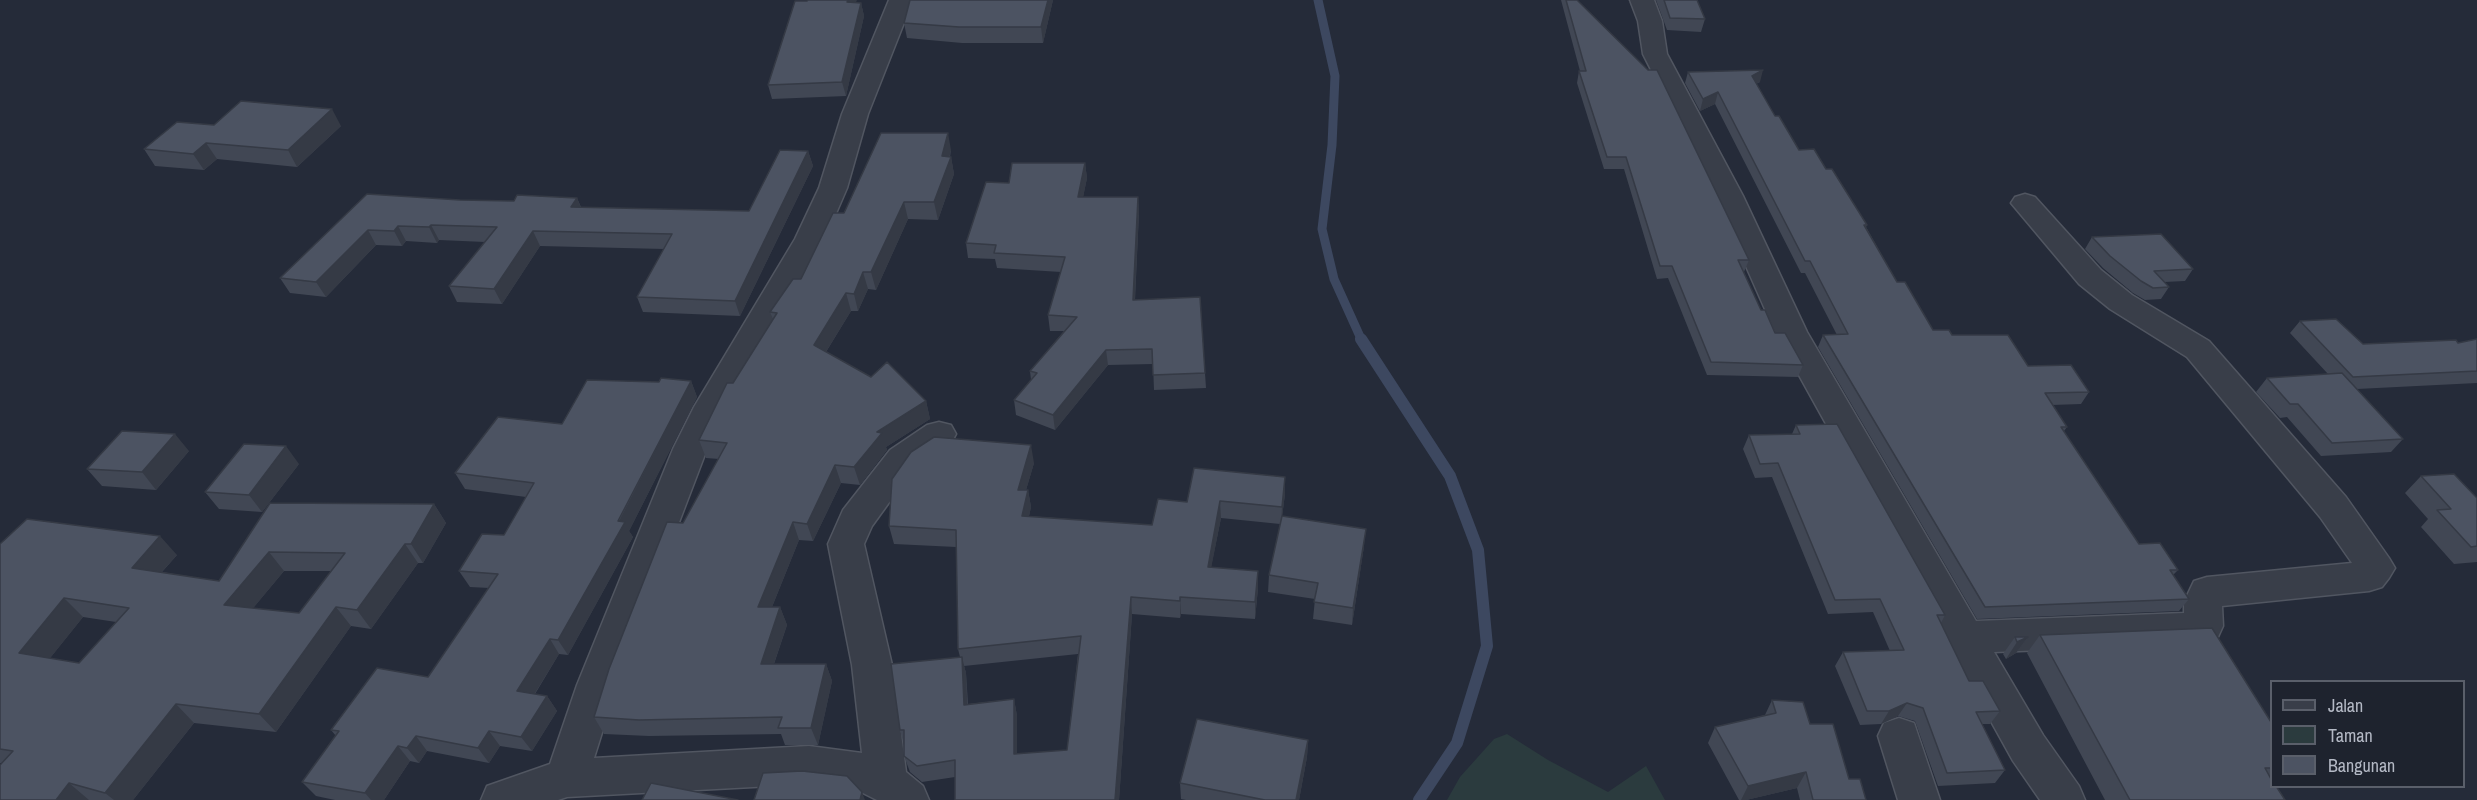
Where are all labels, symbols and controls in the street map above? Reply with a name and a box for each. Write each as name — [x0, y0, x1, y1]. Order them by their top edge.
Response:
legend — [2270, 680, 2465, 788]
text: Jalan — [2328, 693, 2363, 718]
text: Taman — [2328, 723, 2373, 748]
text: Bangunan — [2328, 753, 2395, 778]

